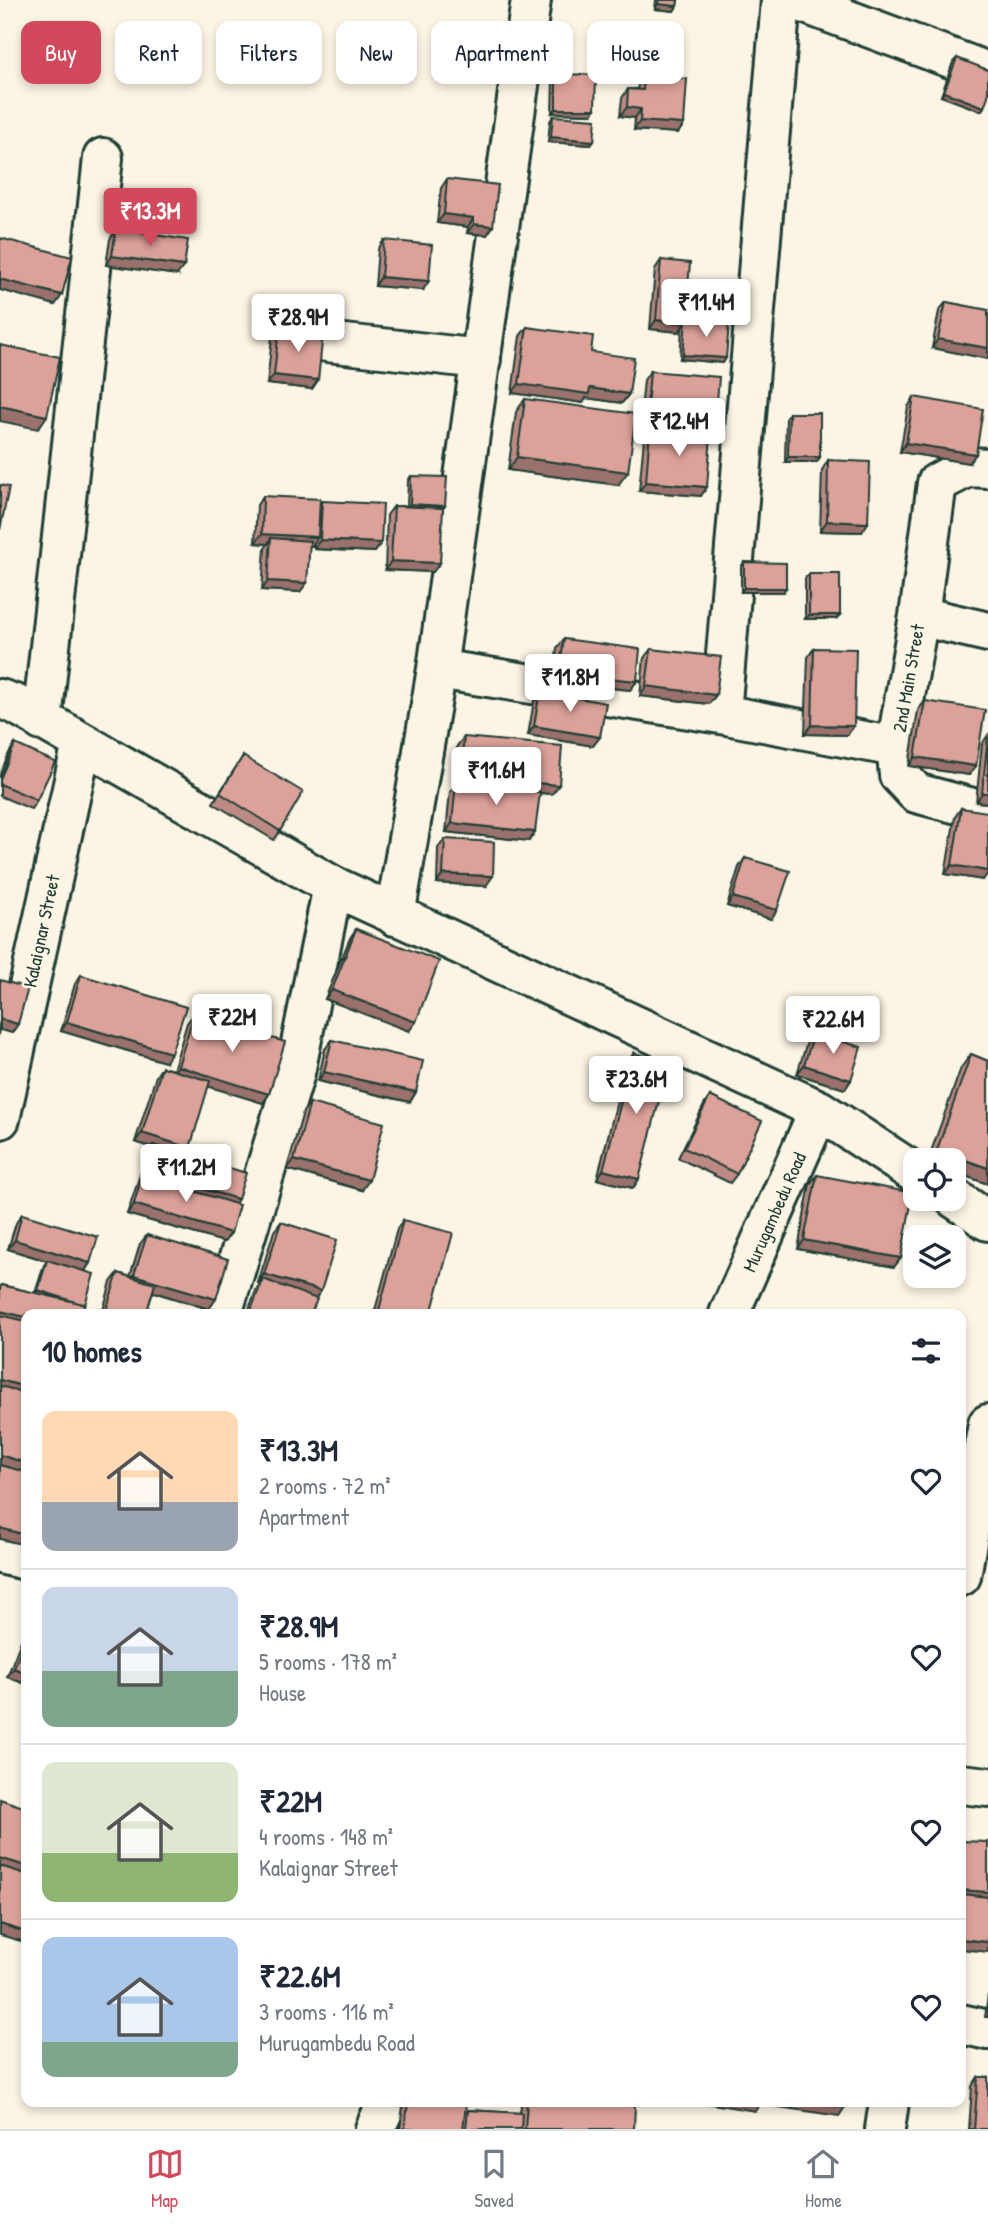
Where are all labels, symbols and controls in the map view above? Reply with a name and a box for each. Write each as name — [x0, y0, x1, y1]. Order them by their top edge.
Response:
chip: Buy — [21, 21, 101, 84]
chip: Rent — [115, 21, 202, 84]
chip: Filters — [216, 21, 322, 84]
chip: New — [336, 21, 417, 84]
chip: Apartment — [431, 21, 573, 84]
chip: House — [587, 21, 684, 84]
pin: ₹13.3M — [93, 188, 207, 248]
text: ₹13.3M — [120, 195, 180, 226]
pin: ₹11.4M — [649, 280, 763, 339]
text: ₹11.4M — [677, 286, 735, 317]
pin: ₹28.9M — [241, 294, 355, 354]
text: ₹28.9M — [268, 301, 328, 332]
pin: ₹12.4M — [622, 398, 736, 458]
text: ₹12.4M — [649, 405, 709, 436]
street label: 2nd Main Street — [886, 621, 930, 734]
pin: ₹11.8M — [513, 654, 627, 714]
text: ₹11.8M — [541, 661, 599, 692]
pin: ₹11.6M — [439, 748, 553, 807]
text: ₹11.6M — [467, 754, 525, 785]
street label: Kalaignar Street — [16, 872, 66, 990]
pin: ₹22M — [191, 995, 273, 1054]
pin: ₹22.6M — [776, 996, 890, 1056]
text: ₹22M — [208, 1001, 256, 1032]
text: ₹22.6M — [802, 1003, 864, 1034]
pin: ₹23.6M — [579, 1056, 693, 1116]
text: ₹23.6M — [605, 1063, 667, 1094]
pin: ₹11.2M — [129, 1144, 243, 1204]
street label: Murugambedu Road — [736, 1147, 812, 1276]
map controls — [903, 1148, 966, 1288]
button: locate — [903, 1148, 966, 1211]
text: ₹11.2M — [156, 1151, 216, 1182]
button: layers — [903, 1225, 966, 1288]
text: 10 homes — [42, 1331, 142, 1371]
icon: filters — [907, 1332, 945, 1370]
text: ₹13.3M — [259, 1430, 338, 1470]
icon: home — [98, 1439, 182, 1523]
icon: heart — [907, 1462, 945, 1500]
text: 2 rooms · 72 m² — [259, 1470, 391, 1501]
text: Apartment — [259, 1501, 349, 1532]
text: ₹28.9M — [259, 1606, 338, 1646]
icon: home — [98, 1615, 182, 1699]
icon: heart — [907, 1638, 945, 1676]
text: 5 rooms · 178 m² — [259, 1646, 397, 1677]
text: House — [259, 1677, 306, 1708]
text: ₹22M — [259, 1781, 322, 1821]
icon: home — [98, 1790, 182, 1874]
icon: heart — [907, 1813, 945, 1851]
text: 4 rooms · 148 m² — [259, 1821, 393, 1852]
text: Kalaignar Street — [259, 1852, 398, 1883]
text: ₹22.6M — [259, 1956, 340, 1996]
icon: home — [98, 1965, 182, 2049]
icon: heart — [907, 1988, 945, 2026]
text: 3 rooms · 116 m² — [259, 1996, 394, 2027]
text: Murugambedu Road — [259, 2027, 415, 2058]
tab: Map — [146, 2145, 184, 2213]
tab: Saved — [475, 2145, 513, 2213]
tab: Home — [804, 2145, 842, 2213]

